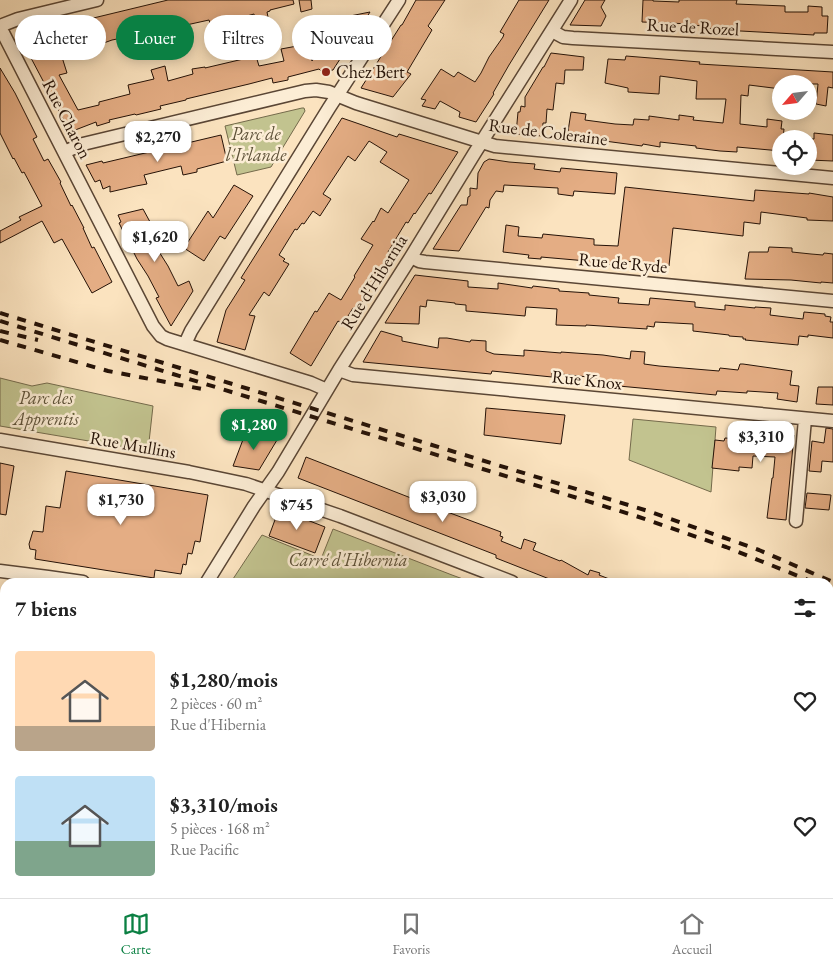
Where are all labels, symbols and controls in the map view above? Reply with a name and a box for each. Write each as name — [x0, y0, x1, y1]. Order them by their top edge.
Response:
street label: Rue de Rozel — [646, 13, 740, 40]
chip: Acheter — [15, 15, 106, 60]
chip: Louer — [116, 15, 194, 60]
chip: Filtres — [204, 15, 282, 60]
chip: Nouveau — [292, 15, 392, 60]
place label: Chez Bert — [336, 60, 405, 83]
marker: Chez Bert — [320, 66, 332, 78]
street label: Rue Charon — [38, 75, 98, 163]
north arrow — [772, 75, 818, 120]
map controls — [772, 75, 817, 175]
street label: Rue de Coleraine — [487, 113, 609, 150]
pin: $2,270 — [117, 120, 199, 163]
park label: Parc de l'Irlande — [226, 122, 287, 166]
text: $2,270 — [135, 126, 181, 147]
button: locate — [772, 130, 817, 175]
pin: $1,620 — [114, 220, 196, 263]
text: $1,620 — [132, 226, 178, 247]
street label: Rue d'Hibernia — [335, 229, 412, 334]
street label: Rue de Ryde — [578, 247, 668, 278]
street label: Rue Knox — [551, 364, 624, 395]
park label: Parc des Apprentis — [11, 386, 80, 431]
pin: $1,280 — [213, 408, 295, 451]
text: $1,280 — [231, 414, 277, 435]
pin: $3,310 — [720, 420, 802, 463]
street label: Rue Mullins — [88, 426, 178, 463]
text: $3,310 — [738, 426, 784, 447]
pin: $3,030 — [402, 480, 484, 523]
pin: $1,730 — [80, 484, 162, 526]
text: $3,030 — [420, 486, 466, 507]
pin: $745 — [267, 488, 327, 531]
text: $1,730 — [98, 489, 144, 510]
text: $745 — [281, 494, 313, 515]
park label: Carré d'Hibernia — [288, 548, 408, 571]
icon: filters — [791, 594, 819, 622]
text: 7 biens — [15, 595, 77, 622]
text: $1,280/mois — [170, 666, 278, 693]
icon: home — [55, 671, 115, 731]
icon: heart — [791, 687, 819, 715]
text: 2 pièces · 60 m² — [170, 693, 262, 714]
text: Rue d'Hibernia — [170, 714, 266, 735]
text: $3,310/mois — [170, 791, 278, 818]
icon: home — [55, 796, 115, 856]
icon: heart — [791, 812, 819, 840]
text: 5 pièces · 168 m² — [170, 818, 270, 839]
text: Rue Pacific — [170, 839, 239, 860]
tab: Carte — [121, 910, 151, 958]
tab: Favoris — [393, 910, 430, 958]
tab: Accueil — [672, 910, 712, 958]

